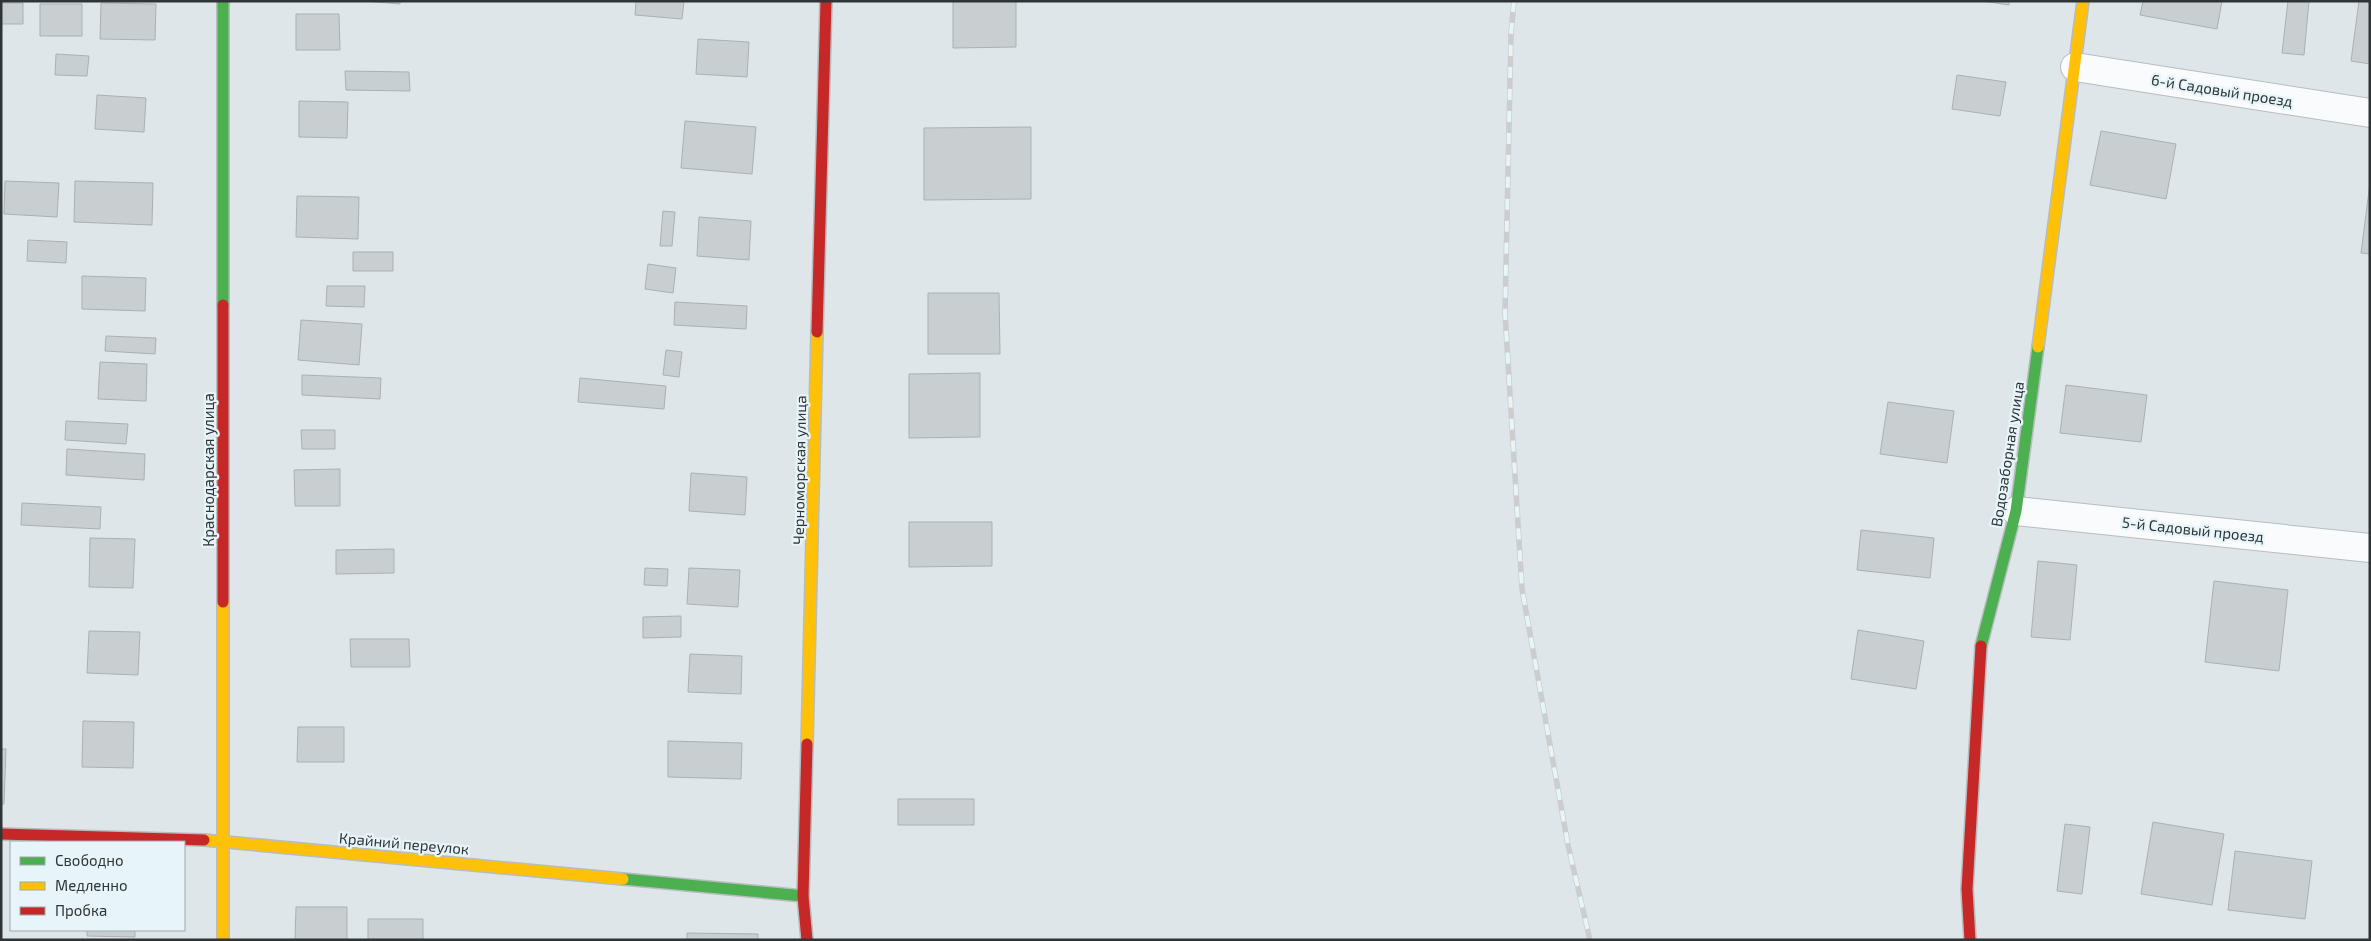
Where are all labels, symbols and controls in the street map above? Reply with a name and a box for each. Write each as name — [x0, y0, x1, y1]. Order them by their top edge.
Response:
street label: 6-й Садовый проезд — [2150, 70, 2294, 110]
street label: Водозаборная улица — [1987, 380, 2028, 528]
street label: Краснодарская улица — [199, 393, 218, 547]
street label: Черноморская улица — [789, 395, 810, 545]
street label: 5-й Садовый проезд — [2121, 513, 2265, 545]
street label: Крайний переулок — [338, 828, 470, 859]
legend — [10, 841, 185, 931]
text: Свободно — [55, 851, 124, 869]
text: Медленно — [55, 876, 128, 894]
text: Пробка — [55, 901, 107, 919]

